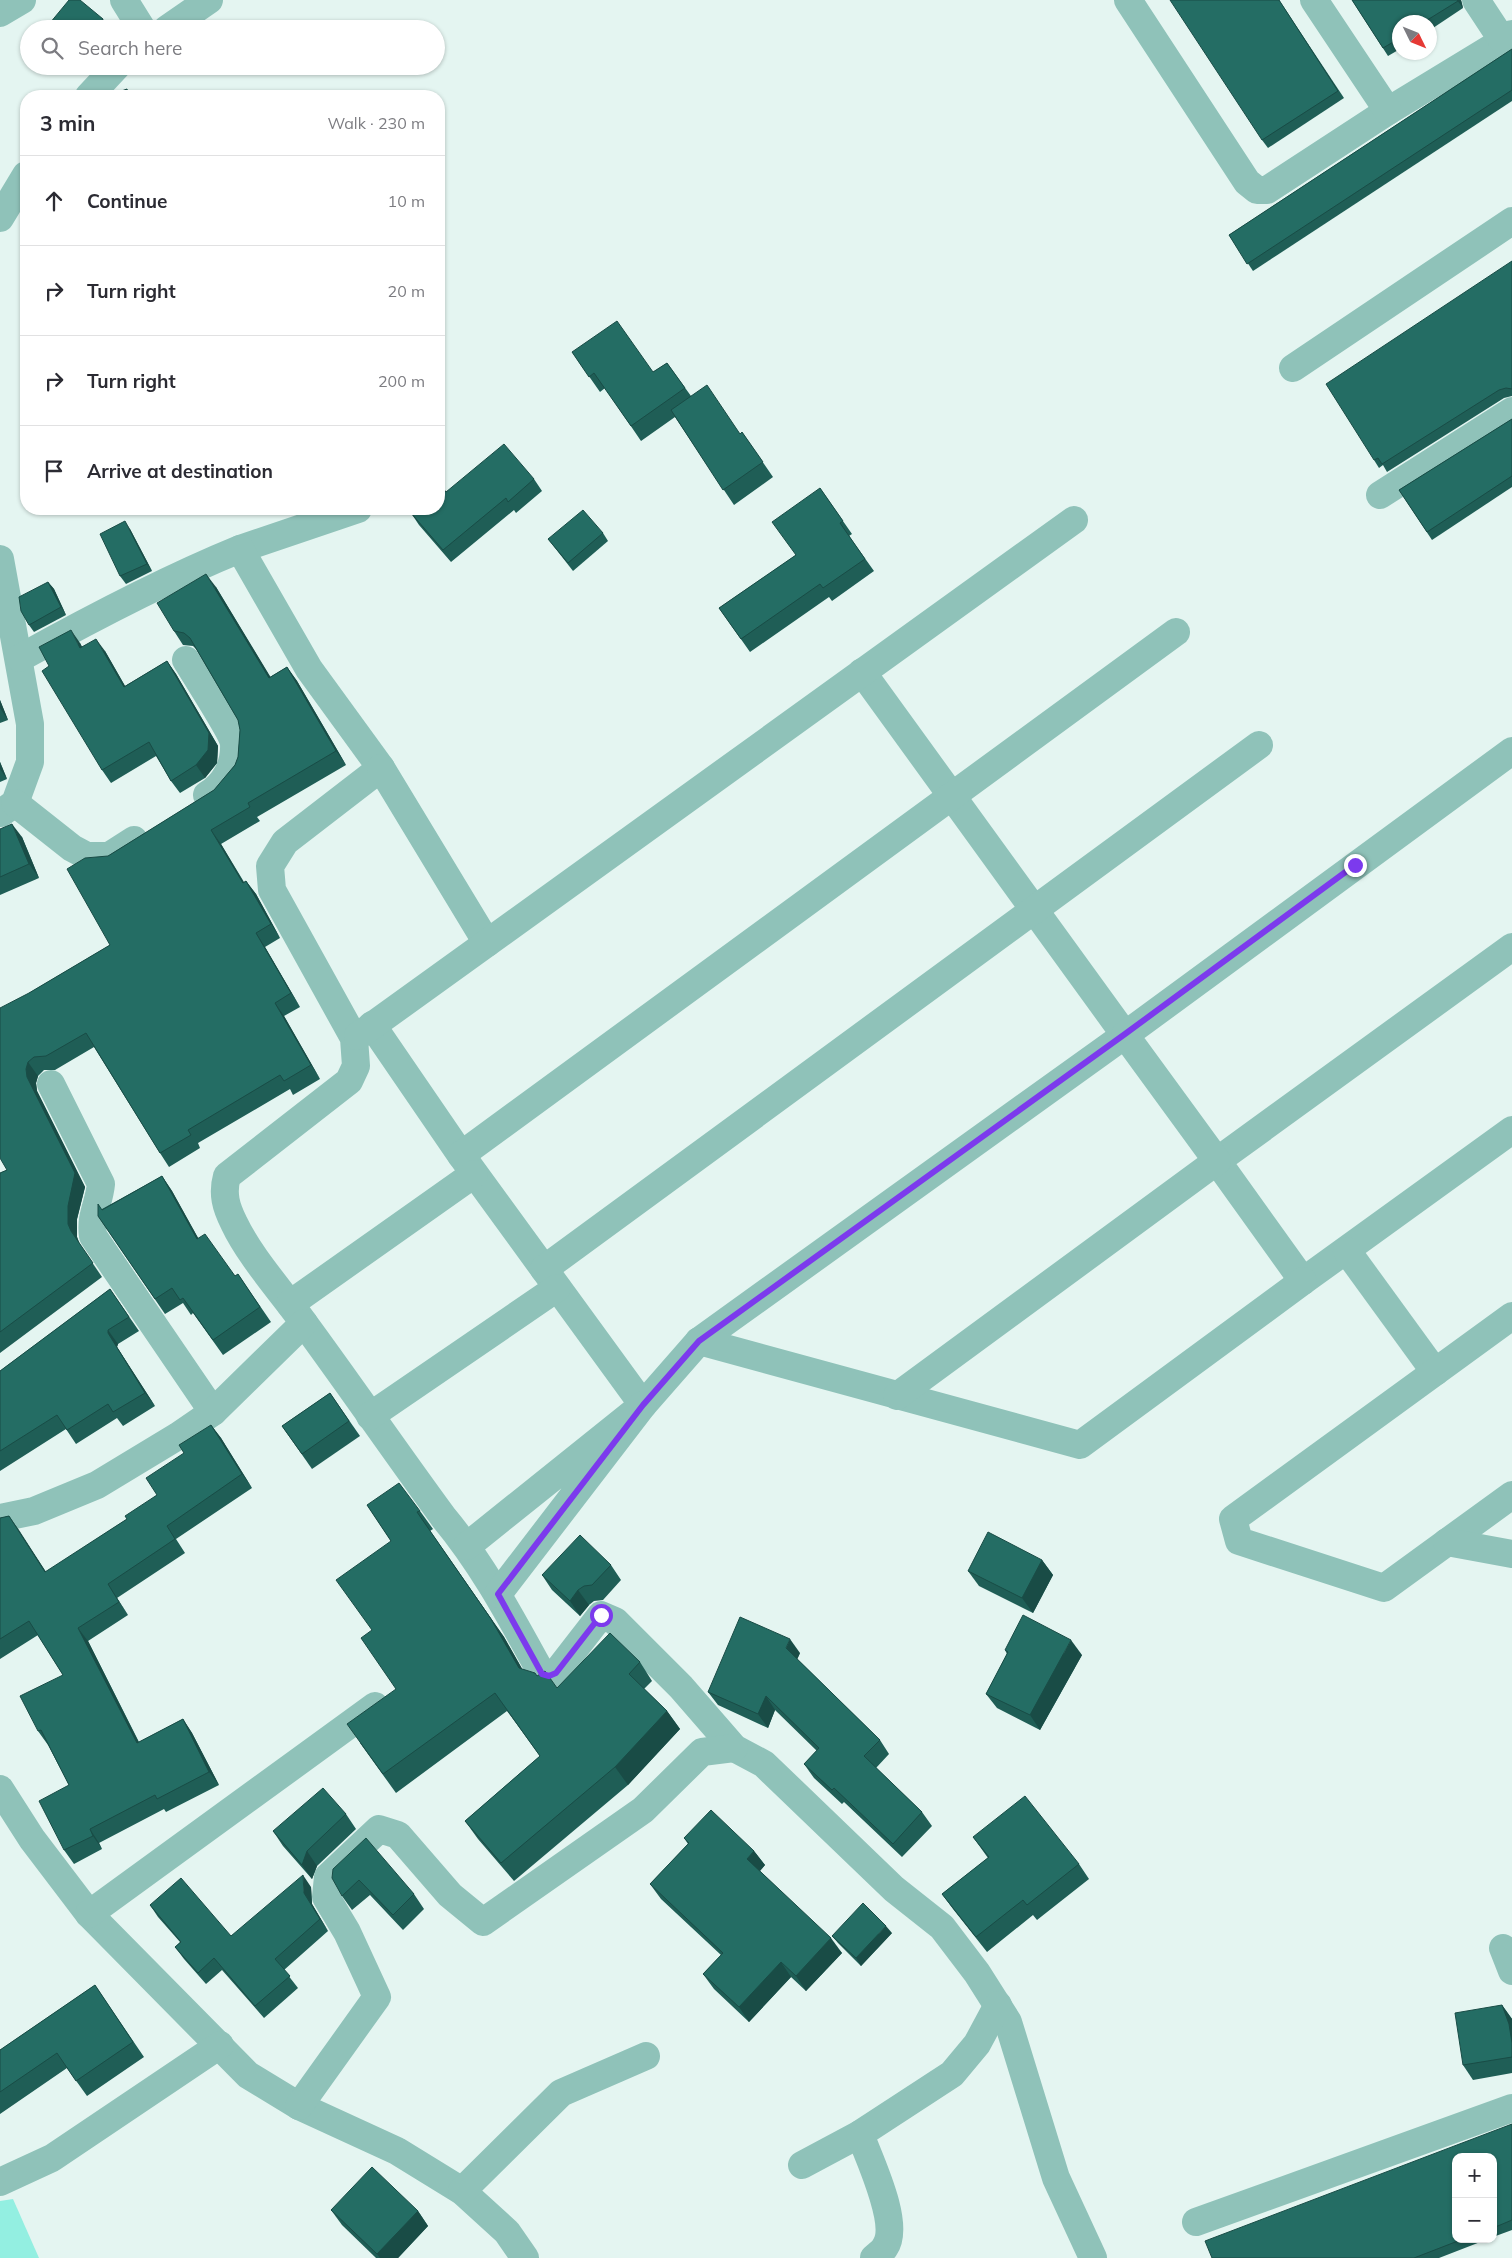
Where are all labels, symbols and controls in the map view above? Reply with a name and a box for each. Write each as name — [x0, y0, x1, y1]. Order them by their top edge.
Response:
north arrow — [1392, 15, 1437, 60]
search box — [20, 20, 445, 75]
icon: search — [38, 34, 66, 62]
text: Search here — [78, 36, 182, 60]
text: 3 min — [40, 110, 95, 136]
text: Walk · 230 m — [327, 113, 425, 133]
icon: ahead — [40, 187, 68, 215]
text: Continue — [87, 189, 167, 213]
text: 10 m — [388, 191, 425, 211]
icon: right — [40, 277, 68, 305]
text: Turn right — [87, 279, 176, 303]
text: 20 m — [388, 281, 425, 301]
icon: right — [40, 367, 68, 395]
text: Turn right — [87, 369, 176, 393]
text: 200 m — [378, 371, 425, 391]
icon: arrive — [40, 457, 68, 485]
text: Arrive at destination — [87, 459, 273, 483]
route end — [1344, 854, 1367, 877]
route start — [590, 1604, 613, 1627]
map controls — [1452, 2153, 1497, 2243]
button: + — [1452, 2153, 1497, 2198]
button: − — [1452, 2198, 1497, 2243]

